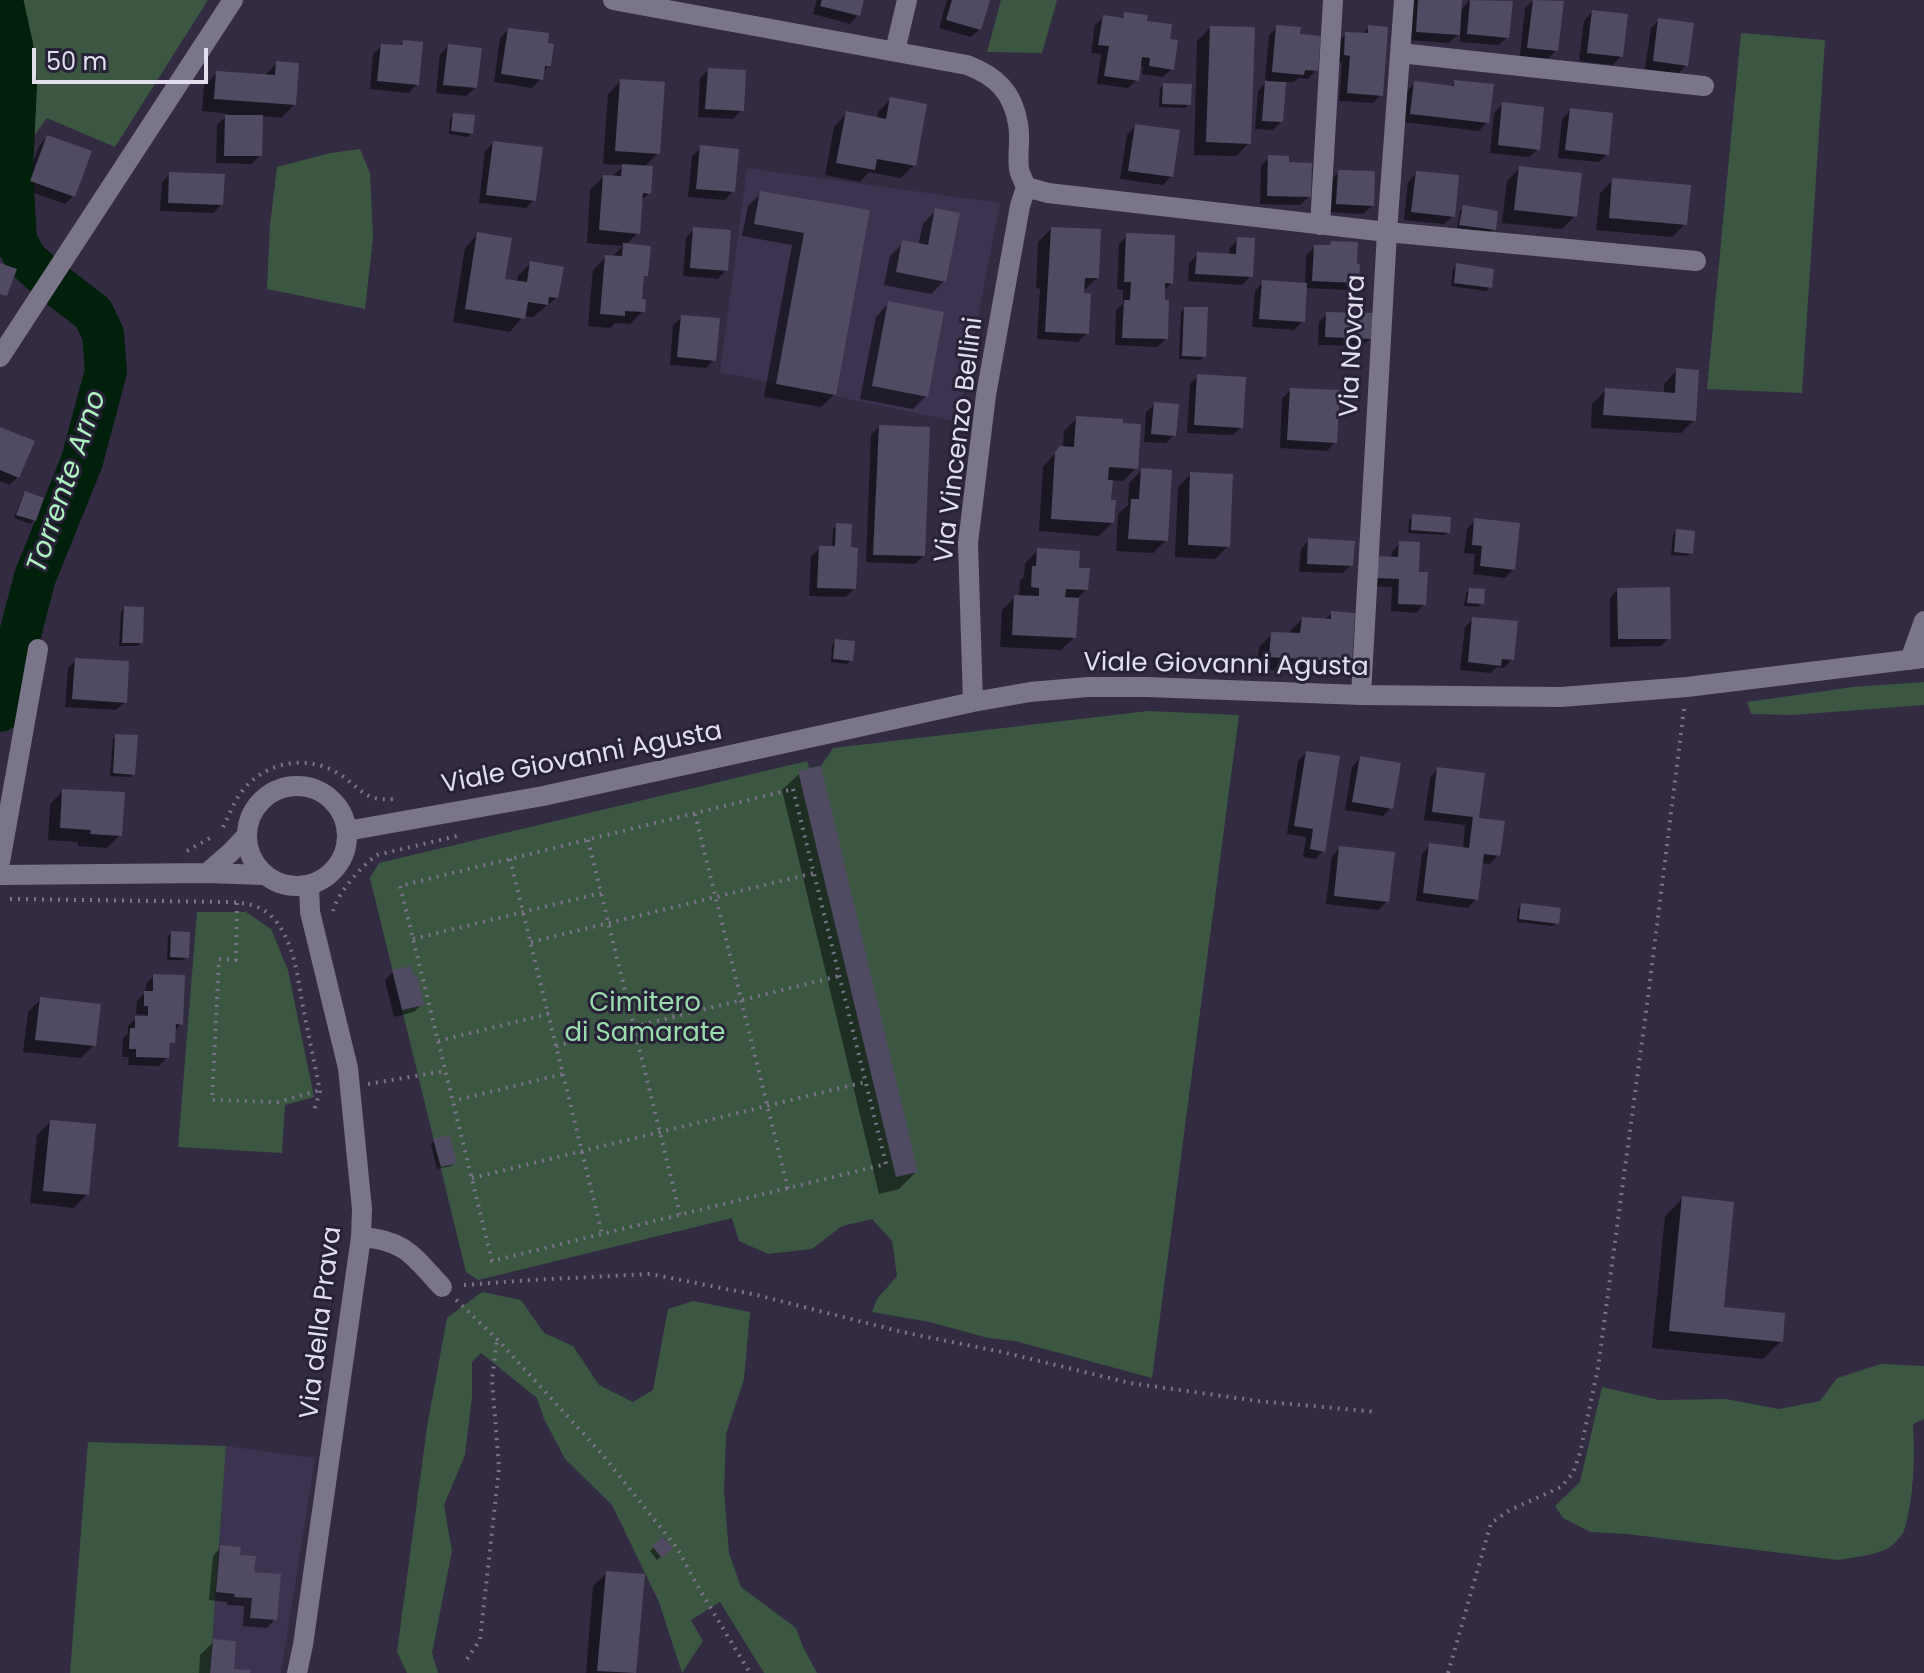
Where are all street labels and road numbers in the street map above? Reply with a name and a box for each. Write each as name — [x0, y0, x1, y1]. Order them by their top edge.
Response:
street label: Via Novara — [1335, 274, 1373, 418]
street label: Via Vincenzo Bellini — [929, 315, 991, 565]
street label: Viale Giovanni Agusta — [1083, 648, 1369, 684]
street label: Viale Giovanni Agusta — [439, 716, 725, 802]
street label: Via della Prava — [295, 1225, 349, 1421]

